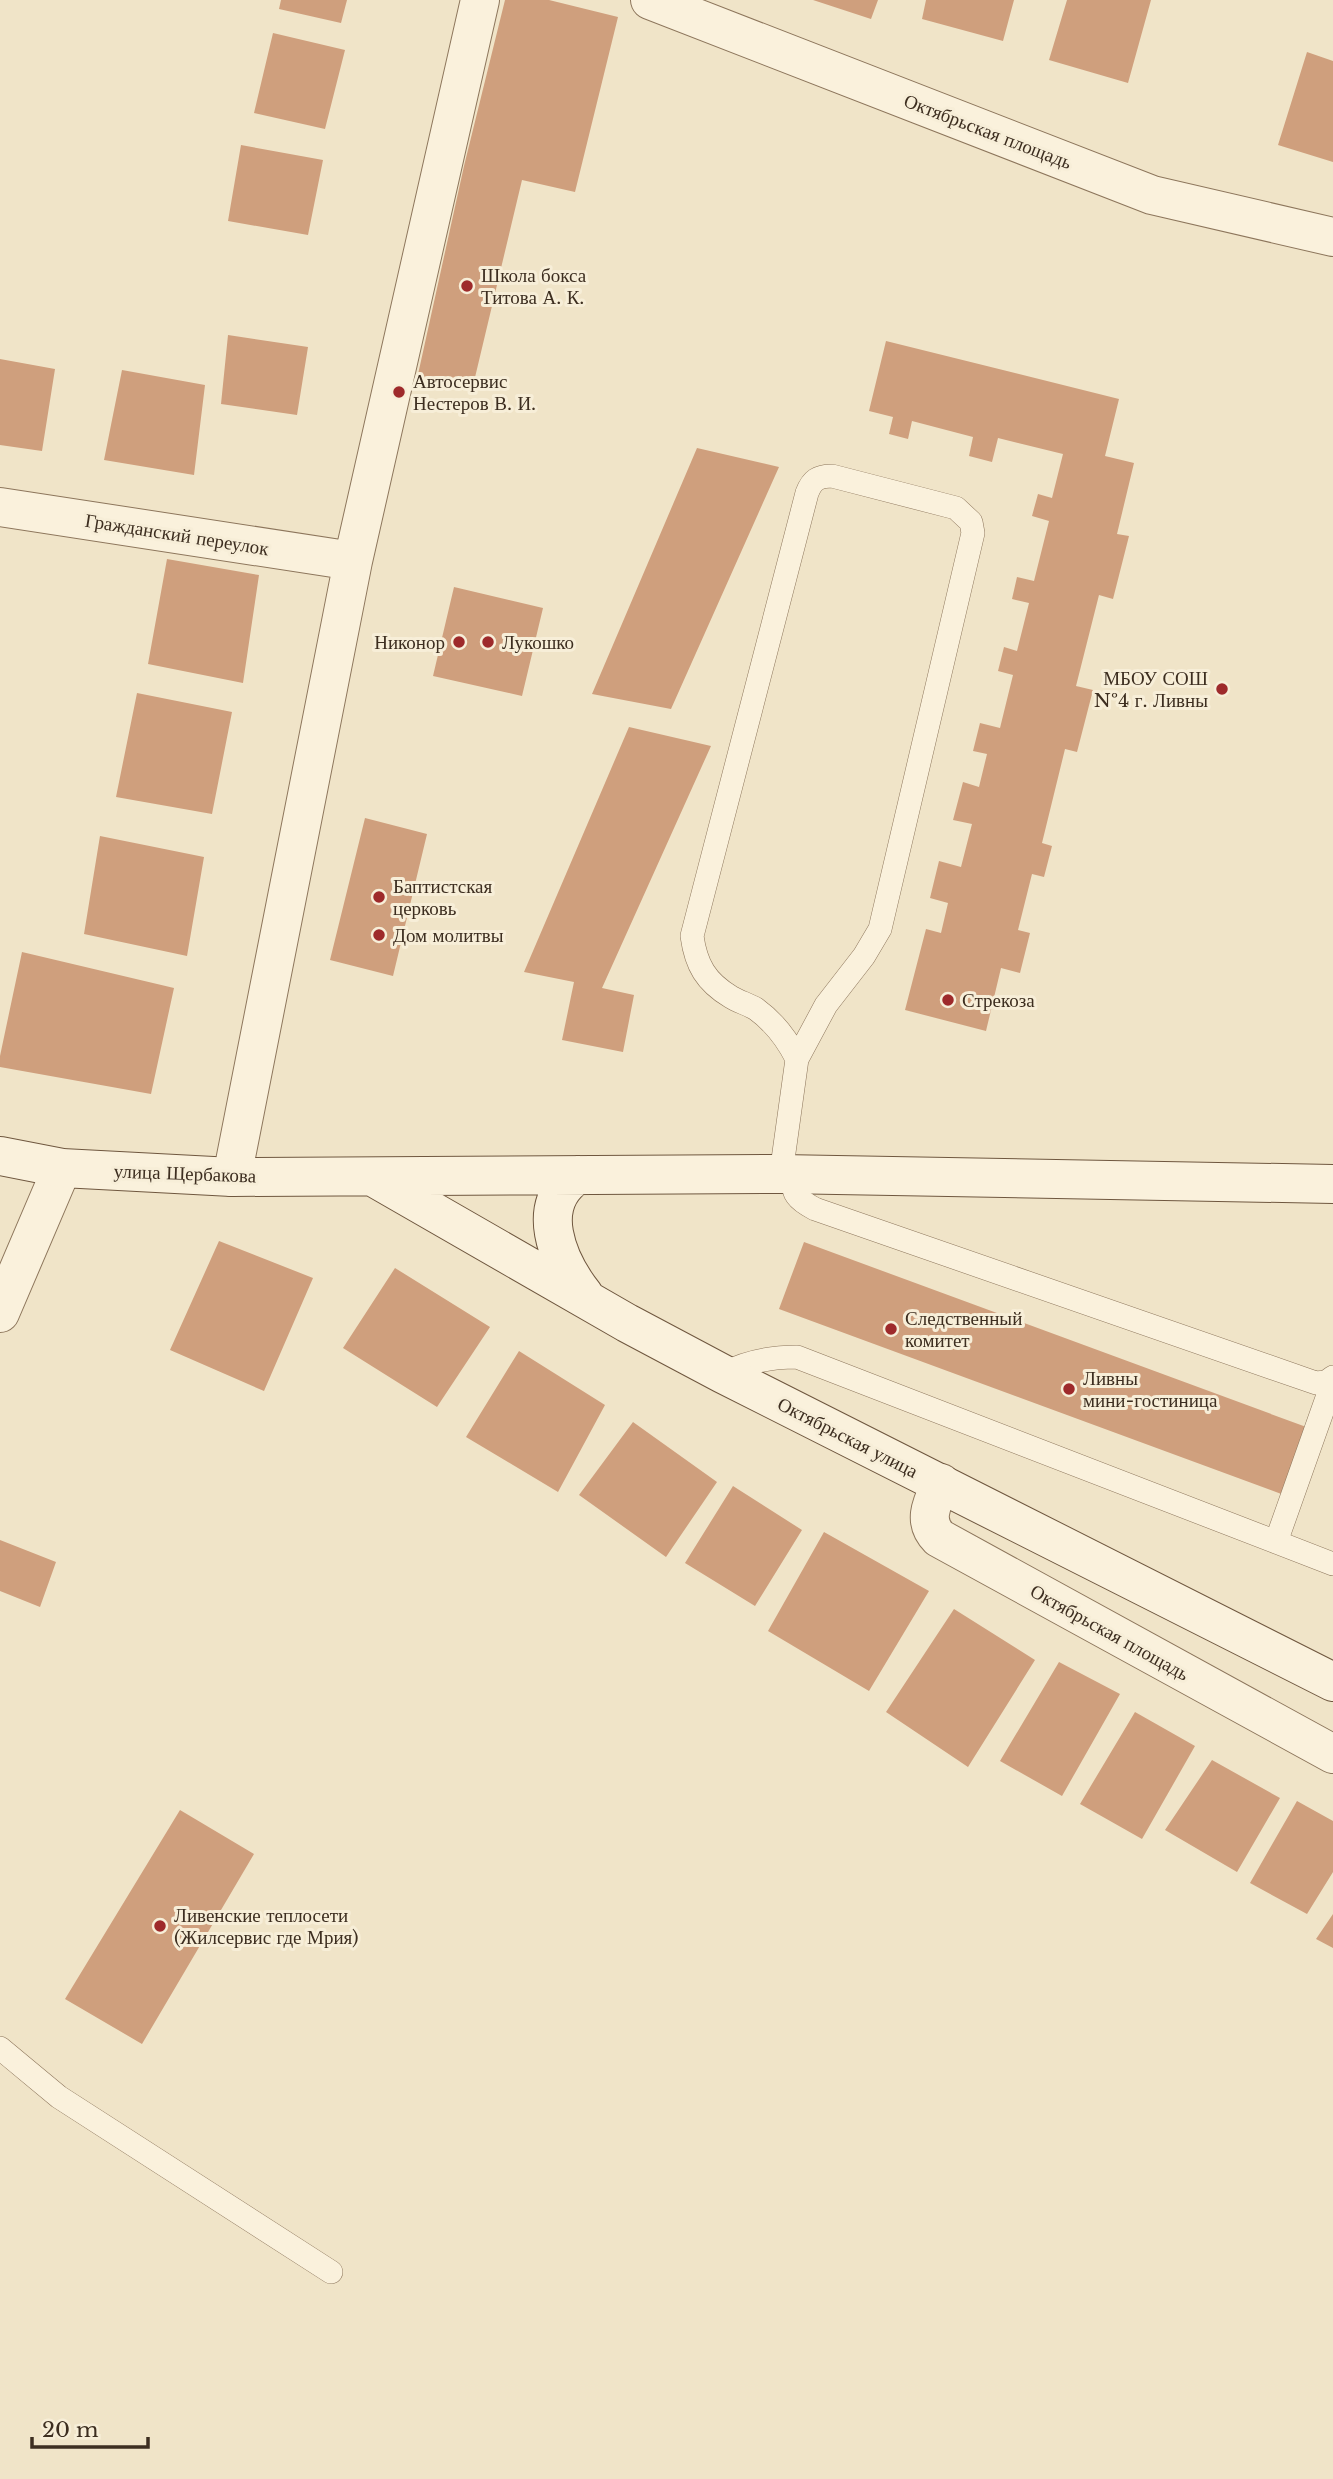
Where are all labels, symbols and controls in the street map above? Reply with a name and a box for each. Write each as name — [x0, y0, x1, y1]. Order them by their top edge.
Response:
street label: Октябрьская площадь — [901, 89, 1075, 174]
place label: Школа бокса Титова А. К. — [481, 264, 587, 309]
marker: Школа бокса Титова А. К. — [459, 278, 475, 294]
place label: Автосервис Нестеров В. И. — [413, 370, 536, 415]
marker: Автосервис Нестеров В. И. — [391, 384, 407, 400]
street label: Гражданский переулок — [84, 509, 271, 560]
place label: Никонор — [374, 631, 445, 654]
place label: Лукошко — [502, 631, 574, 654]
marker: Никонор — [451, 634, 467, 650]
marker: Лукошко — [480, 634, 496, 650]
place label: МБОУ СОШ №4 г. Ливны — [1094, 667, 1208, 712]
marker: МБОУ СОШ №4 г. Ливны — [1214, 681, 1230, 697]
place label: Баптистская церковь — [393, 875, 493, 920]
marker: Баптистская церковь — [371, 889, 387, 905]
place label: Дом молитвы — [393, 924, 504, 947]
marker: Дом молитвы — [371, 927, 387, 943]
place label: Стрекоза — [962, 989, 1035, 1012]
marker: Стрекоза — [940, 992, 956, 1008]
street label: улица Щербакова — [113, 1160, 257, 1187]
place label: Следственный комитет — [905, 1307, 1022, 1352]
marker: Следственный комитет — [883, 1321, 899, 1337]
place label: Ливны мини-гостиница — [1083, 1367, 1218, 1412]
marker: Ливны мини-гостиница — [1061, 1381, 1077, 1397]
street label: Октябрьская улица — [774, 1392, 922, 1483]
street label: Октябрьская площадь — [1026, 1579, 1193, 1686]
place label: Ливенские теплосети (Жилсервис где Мрия) — [174, 1904, 359, 1949]
marker: Ливенские теплосети (Жилсервис где Мрия) — [152, 1918, 168, 1934]
scale bar — [32, 2406, 147, 2450]
text: 20 m — [42, 2417, 99, 2443]

